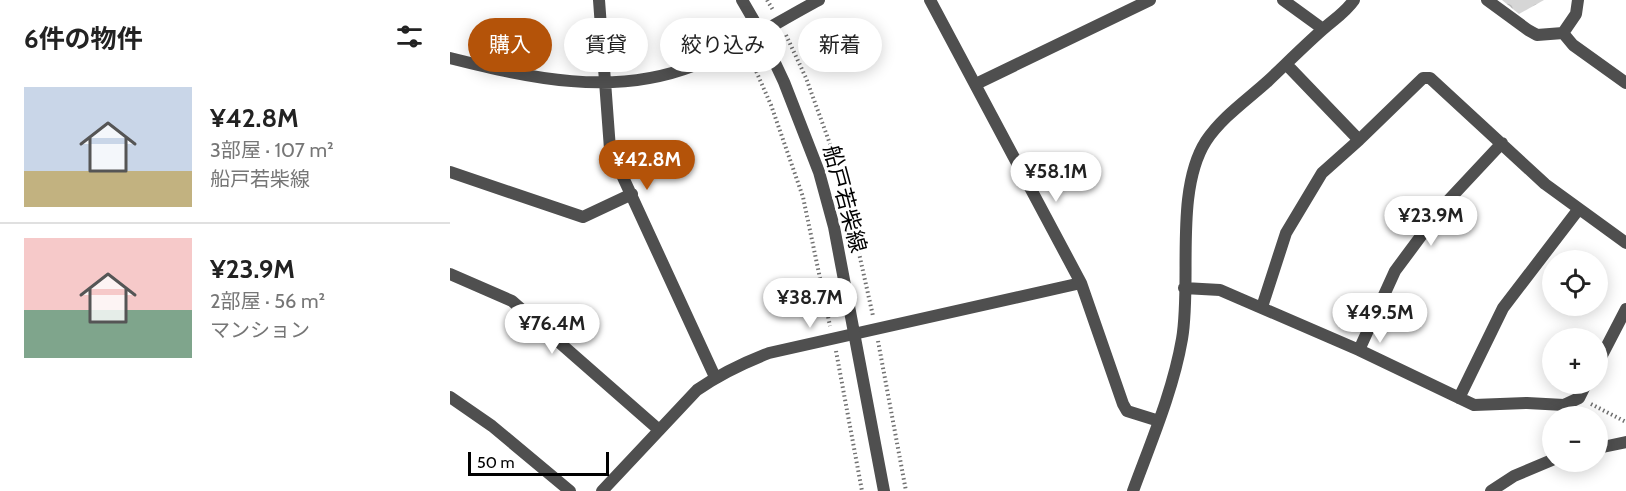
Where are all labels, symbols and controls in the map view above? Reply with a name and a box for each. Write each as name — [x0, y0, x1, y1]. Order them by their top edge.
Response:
chip: 購入 — [468, 18, 552, 72]
chip: 賃貸 — [564, 18, 648, 72]
chip: 絞り込み — [660, 18, 786, 72]
chip: 新着 — [798, 18, 882, 72]
icon: filters — [393, 20, 426, 53]
text: 6件の物件 — [24, 23, 143, 55]
text: ¥42.8M — [210, 102, 299, 134]
icon: home — [72, 111, 144, 183]
text: 3部屋 · 107 m² — [210, 138, 334, 162]
pin: ¥42.8M — [598, 140, 696, 191]
street label: 船戸若柴線 — [818, 142, 872, 256]
text: ¥42.8M — [613, 147, 681, 171]
pin: ¥58.1M — [1007, 152, 1105, 203]
text: ¥58.1M — [1024, 159, 1088, 183]
text: 船戸若柴線 — [210, 167, 310, 191]
pin: ¥23.9M — [1382, 196, 1480, 247]
text: ¥23.9M — [1398, 203, 1464, 227]
map controls — [1542, 250, 1608, 472]
button: locate — [1542, 250, 1608, 316]
text: ¥23.9M — [210, 253, 295, 285]
icon: home — [72, 262, 144, 334]
pin: ¥38.7M — [761, 278, 859, 329]
text: ¥38.7M — [777, 285, 843, 309]
text: 2部屋 · 56 m² — [210, 289, 325, 313]
pin: ¥49.5M — [1331, 293, 1429, 344]
text: ¥49.5M — [1346, 300, 1414, 324]
pin: ¥76.4M — [503, 304, 601, 355]
text: ¥76.4M — [519, 311, 585, 335]
text: マンション — [210, 318, 310, 342]
button: + — [1542, 328, 1608, 394]
button: − — [1542, 406, 1608, 472]
scale bar — [468, 449, 609, 476]
text: 50 m — [477, 453, 514, 472]

